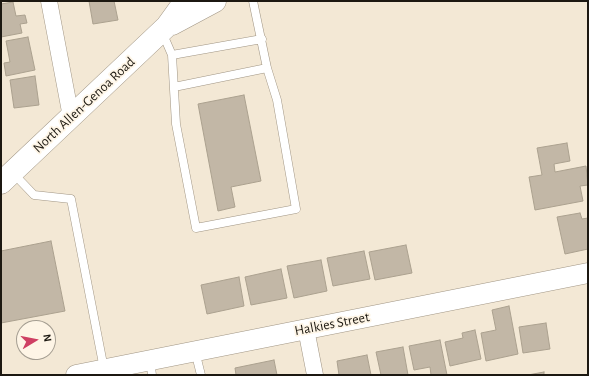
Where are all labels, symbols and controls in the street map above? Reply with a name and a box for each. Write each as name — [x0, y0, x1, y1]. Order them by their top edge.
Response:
street label: North Allen-Genoa Road — [30, 54, 138, 156]
street label: Halkies Street — [293, 309, 371, 339]
north arrow — [16, 320, 56, 360]
text: N — [41, 333, 53, 343]

